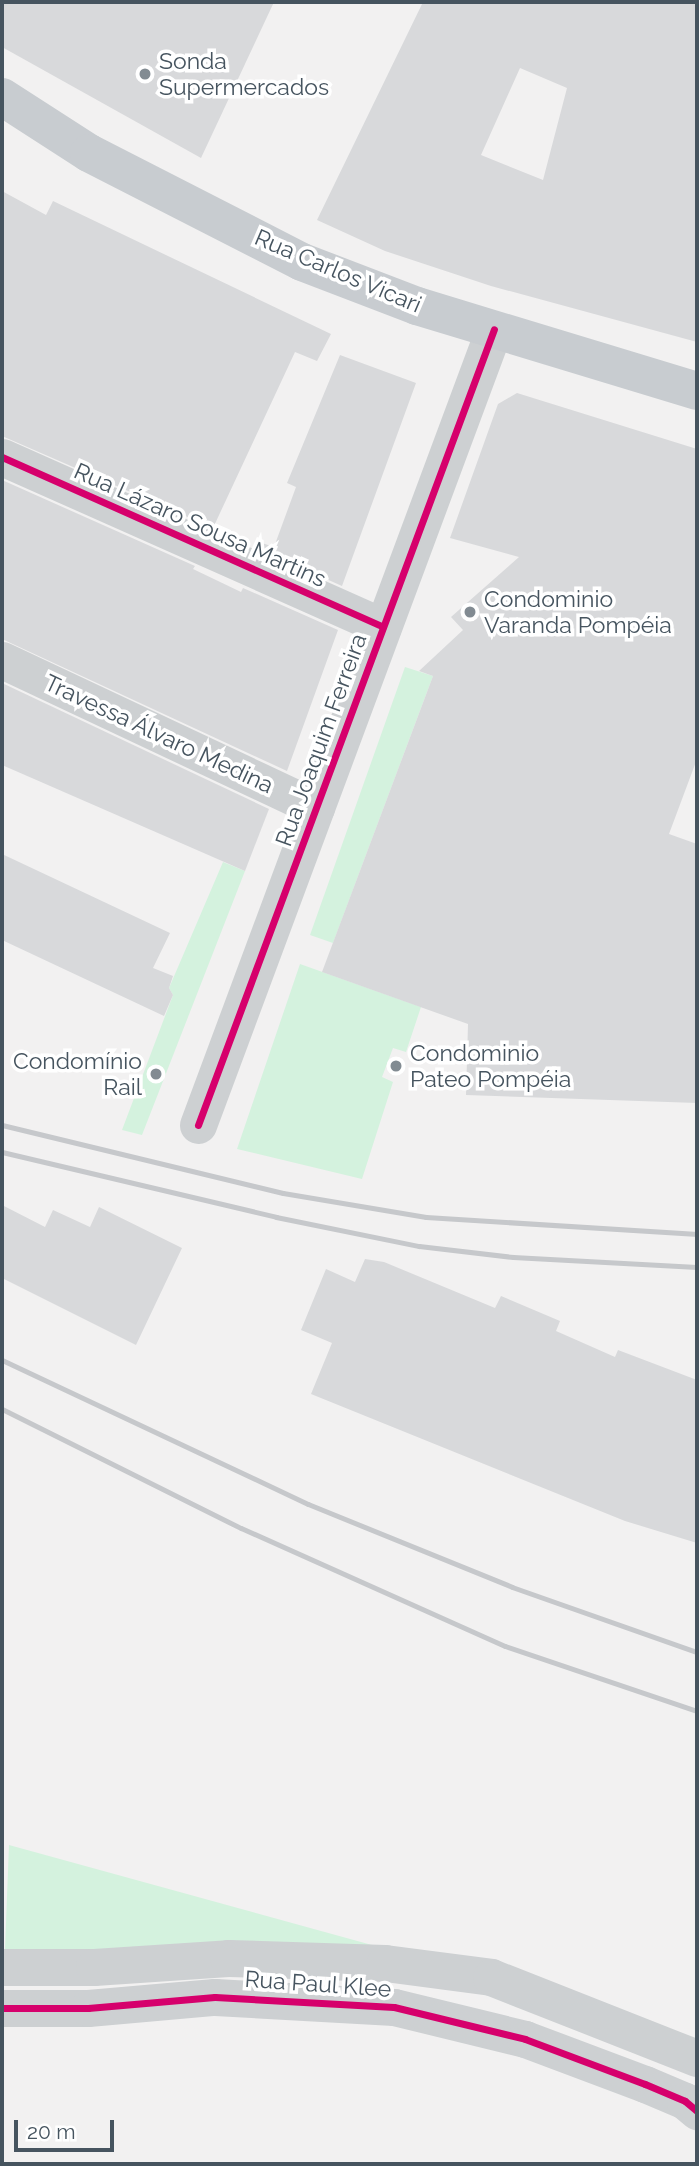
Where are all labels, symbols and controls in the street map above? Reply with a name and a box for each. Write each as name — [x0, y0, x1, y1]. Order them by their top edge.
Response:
place label: Sonda Supermercados — [159, 47, 329, 101]
marker: Sonda Supermercados — [137, 66, 153, 82]
street label: Rua Carlos Vicari — [250, 223, 426, 319]
street label: Rua Lázaro Sousa Martins — [70, 457, 330, 593]
place label: Condominio Varanda Pompéia — [484, 585, 672, 639]
marker: Condominio Varanda Pompéia — [462, 604, 478, 620]
street label: Rua Joaquim Ferreira — [270, 630, 372, 850]
street label: Travessa Álvaro Medina — [40, 669, 278, 799]
place label: Condominio Pateo Pompéia — [410, 1039, 571, 1093]
place label: Condomínio Rail — [13, 1047, 142, 1101]
marker: Condominio Pateo Pompéia — [388, 1058, 404, 1074]
marker: Condomínio Rail — [148, 1066, 164, 1082]
street label: Rua Paul Klee — [243, 1965, 393, 2003]
scale bar — [18, 2106, 117, 2150]
text: 20 m — [27, 2119, 75, 2144]

